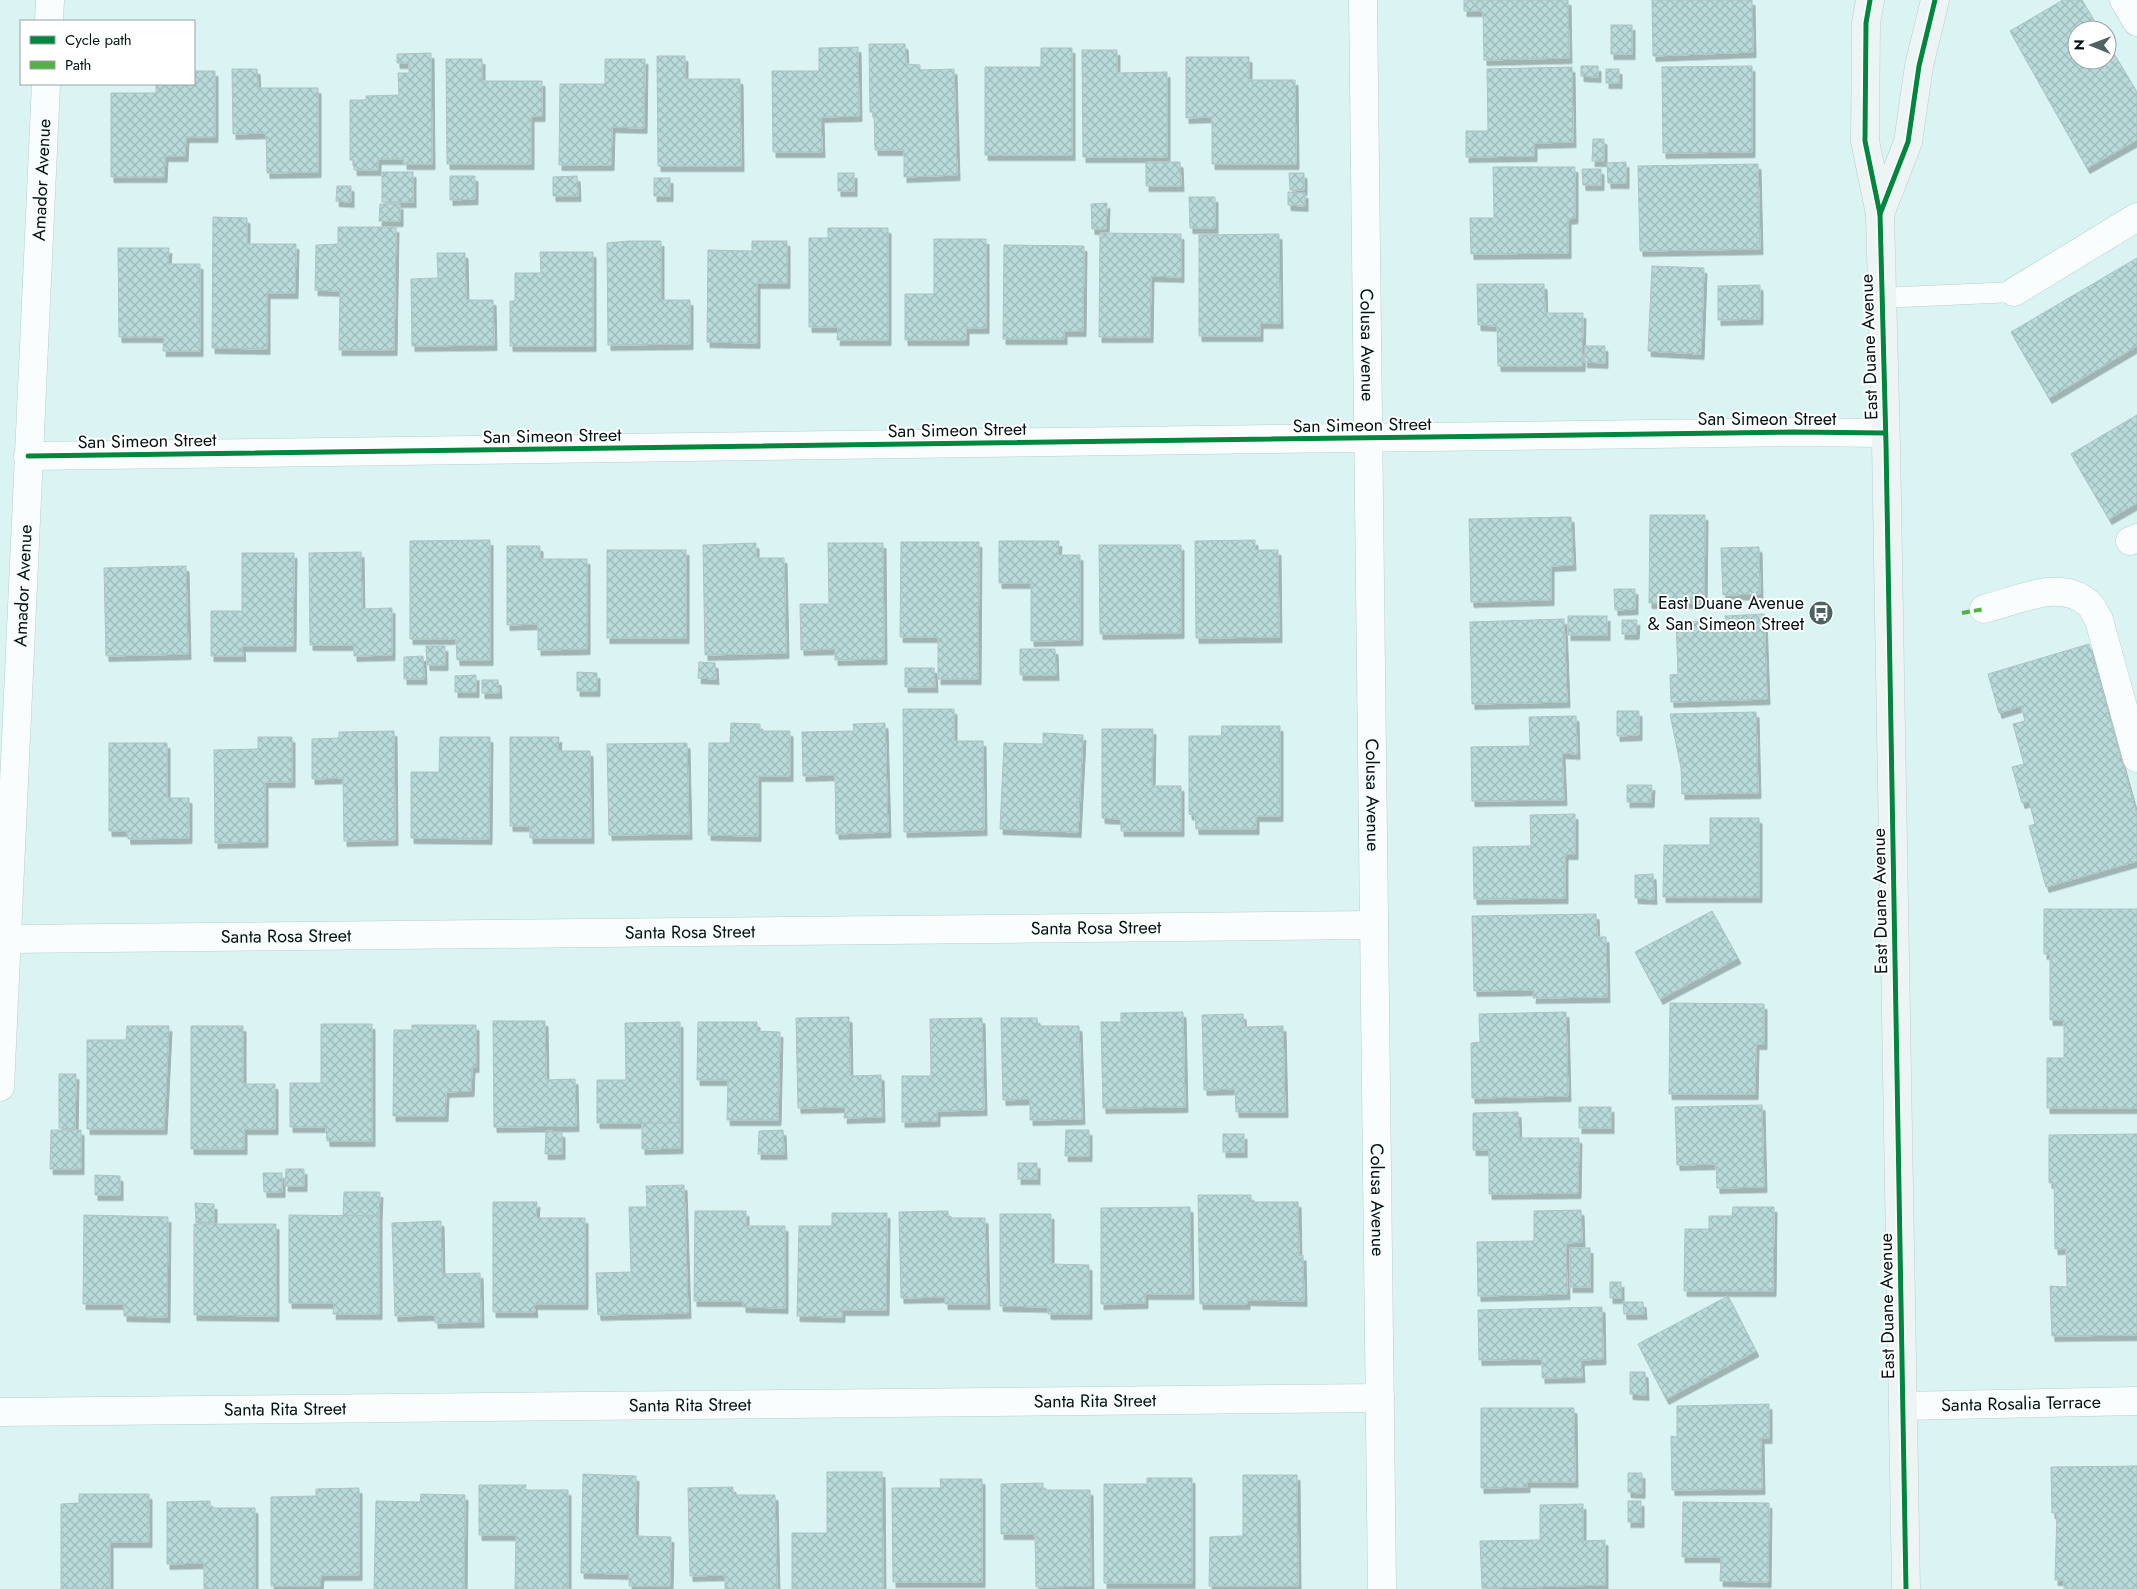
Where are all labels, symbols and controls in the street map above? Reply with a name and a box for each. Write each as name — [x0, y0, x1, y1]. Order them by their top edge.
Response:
legend — [20, 20, 195, 85]
north arrow — [2067, 20, 2117, 70]
text: Cycle path — [65, 29, 132, 51]
text: N — [2069, 39, 2089, 51]
text: Path — [65, 54, 91, 76]
street label: Amador Avenue — [26, 118, 57, 242]
street label: East Duane Avenue — [1853, 274, 1885, 420]
street label: Colusa Avenue — [1353, 288, 1381, 402]
street label: San Simeon Street — [1698, 406, 1837, 432]
street label: San Simeon Street — [1292, 411, 1432, 439]
street label: San Simeon Street — [887, 416, 1027, 444]
street label: San Simeon Street — [482, 422, 622, 450]
street label: San Simeon Street — [77, 427, 217, 455]
street label: Amador Avenue — [7, 524, 39, 647]
place label: East Duane Avenue & San Simeon Street — [1648, 590, 1805, 637]
bus stop icon: East Duane Avenue & San Simeon Street — [1808, 600, 1834, 626]
street label: Colusa Avenue — [1359, 738, 1386, 852]
street label: East Duane Avenue — [1866, 828, 1894, 974]
street label: Santa Rosa Street — [1030, 914, 1162, 942]
street label: Santa Rosa Street — [624, 918, 756, 946]
street label: Santa Rosa Street — [221, 922, 352, 950]
street label: Colusa Avenue — [1364, 1143, 1391, 1257]
street label: East Duane Avenue — [1873, 1233, 1901, 1379]
street label: Santa Rita Street — [1034, 1387, 1157, 1415]
street label: Santa Rosalia Terrace — [1941, 1389, 2101, 1418]
street label: Santa Rita Street — [629, 1391, 752, 1419]
street label: Santa Rita Street — [224, 1395, 347, 1423]

